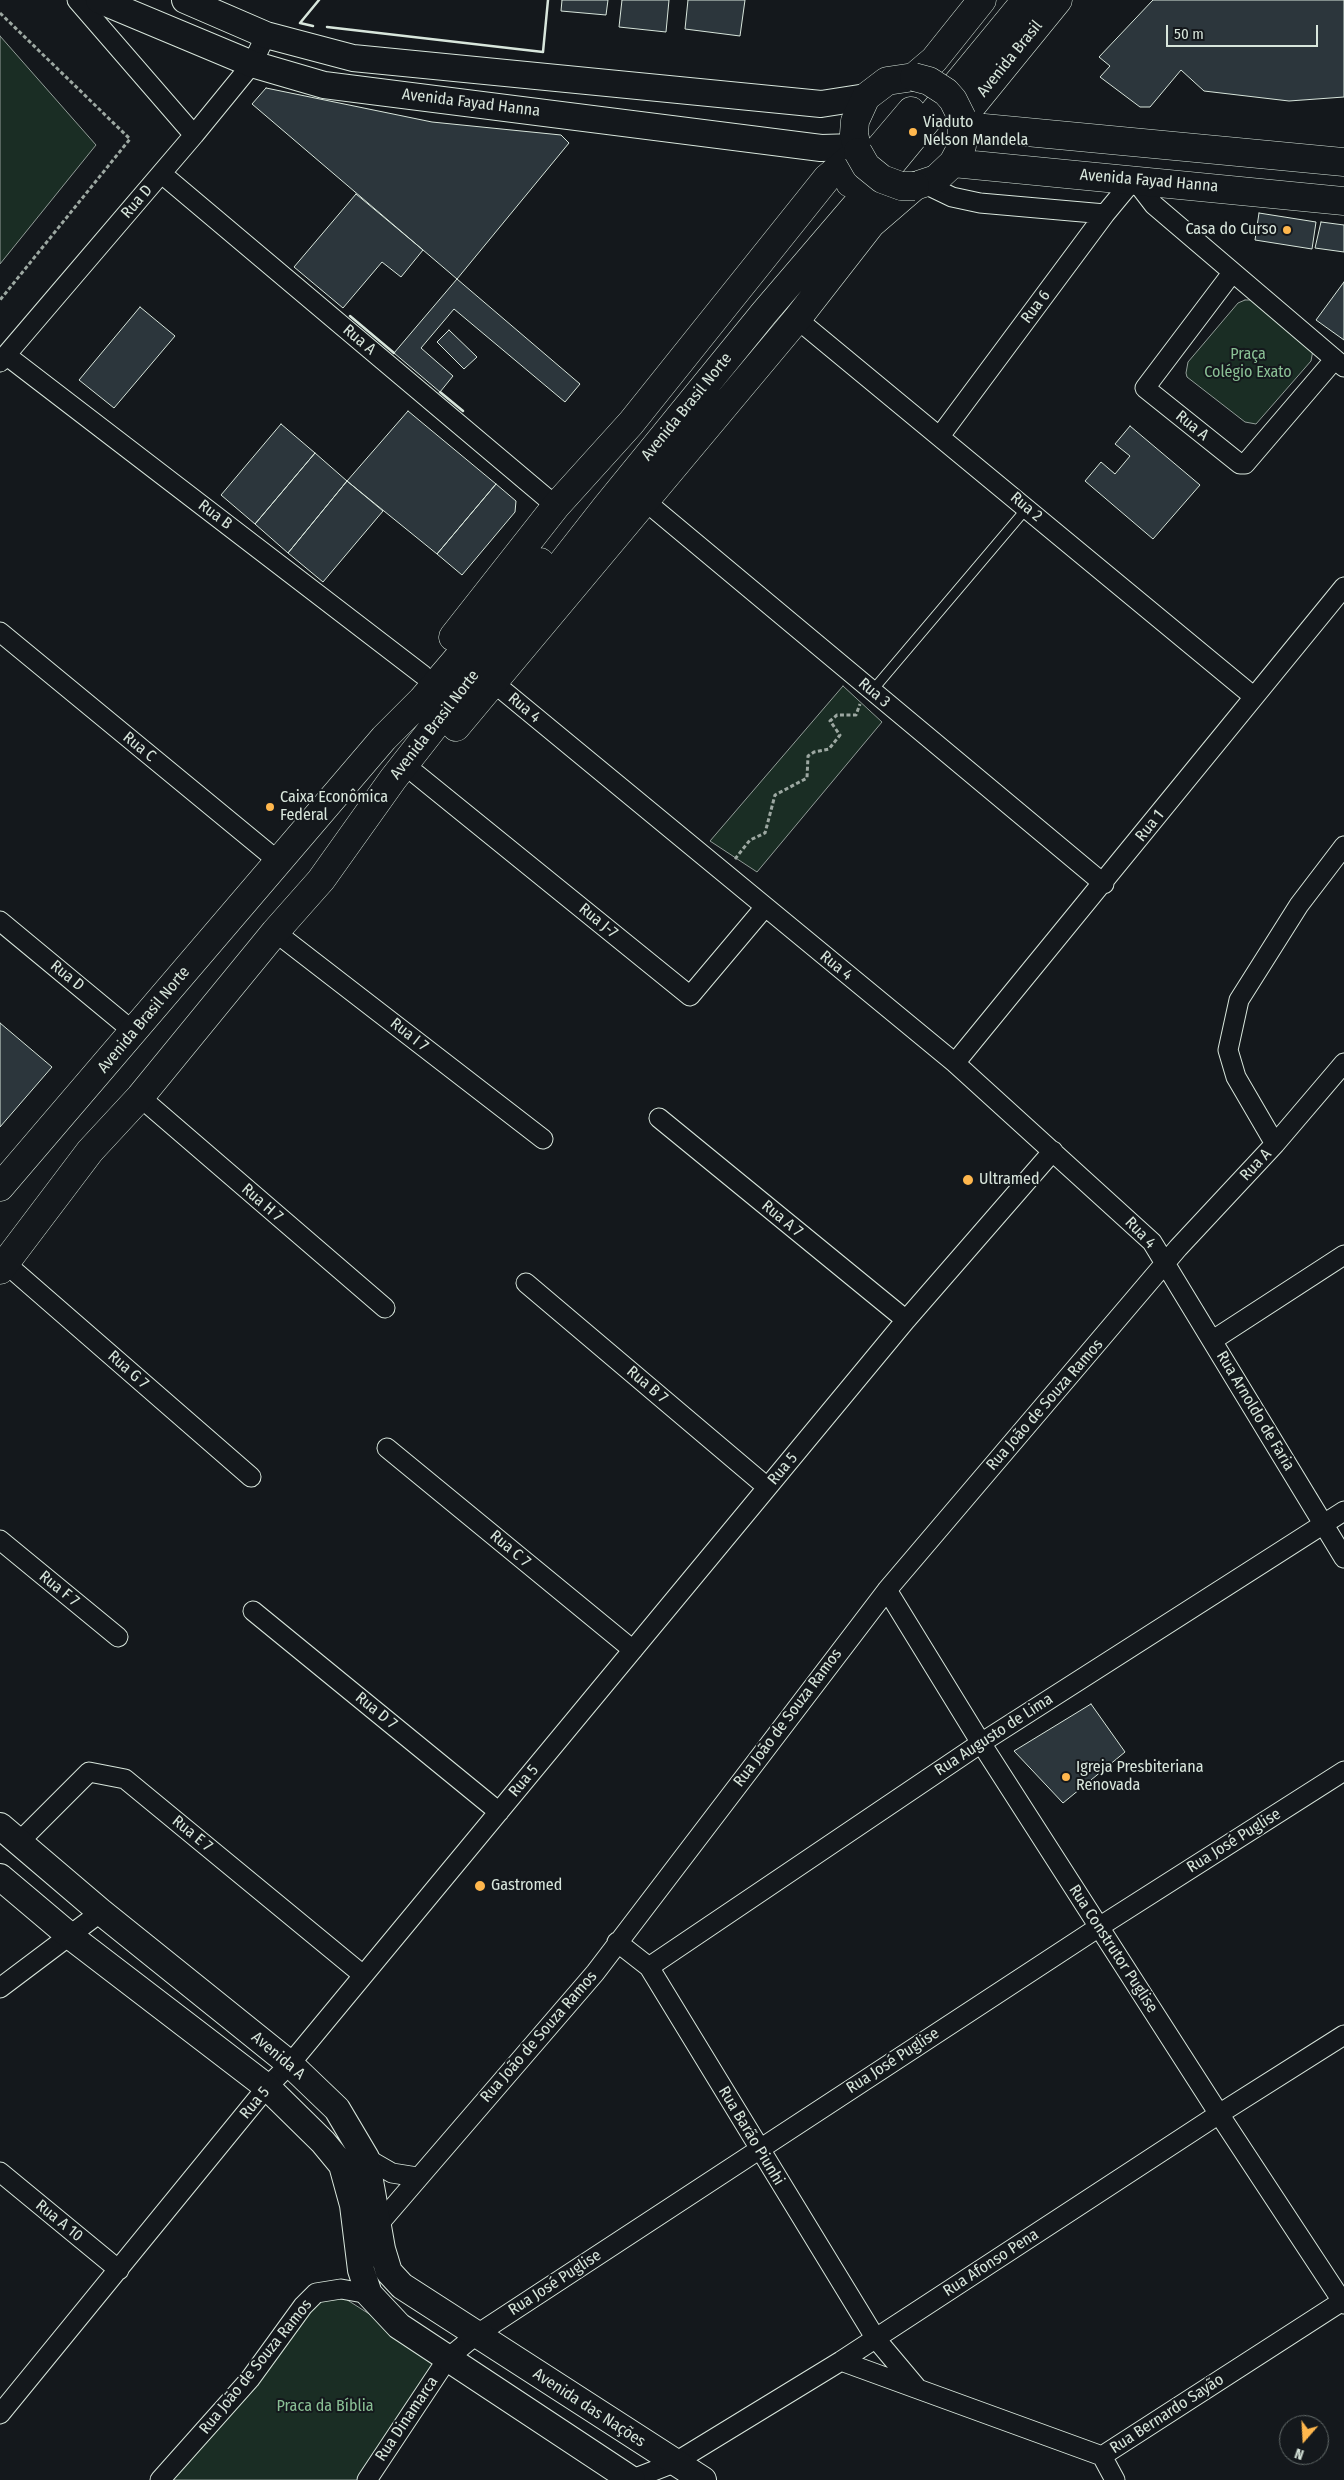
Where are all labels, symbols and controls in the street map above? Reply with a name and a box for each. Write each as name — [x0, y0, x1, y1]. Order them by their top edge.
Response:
scale bar — [1169, 15, 1322, 47]
street label: Avenida Brasil — [973, 17, 1047, 101]
text: 50 m — [1174, 25, 1204, 43]
street label: Avenida Fayad Hanna — [401, 85, 541, 121]
place label: Viaduto Nelson Mandela — [923, 113, 1028, 151]
marker: Viaduto Nelson Mandela — [907, 126, 919, 138]
street label: Avenida Fayad Hanna — [1079, 165, 1219, 197]
street label: Rua D — [117, 181, 157, 223]
place label: Casa do Curso — [1185, 220, 1277, 240]
marker: Casa do Curso — [1281, 224, 1293, 236]
street label: Rua 6 — [1017, 287, 1055, 327]
street label: Rua A — [339, 321, 379, 359]
park label: Praça Colégio Exato — [1204, 345, 1292, 383]
street label: Avenida Brasil Norte — [638, 349, 736, 465]
street label: Rua A — [1172, 407, 1212, 445]
street label: Rua 2 — [1006, 488, 1046, 526]
street label: Rua B — [194, 496, 236, 534]
street label: Avenida Brasil Norte — [386, 667, 484, 783]
street label: Rua 3 — [854, 674, 894, 712]
street label: Rua 4 — [504, 689, 544, 727]
street label: Rua C — [119, 728, 159, 766]
place label: Caixa Econômica Federal — [280, 788, 388, 826]
marker: Caixa Econômica Federal — [264, 801, 276, 813]
street label: Rua 1 — [1132, 806, 1168, 846]
street label: Rua J-7 — [575, 900, 621, 942]
street label: Rua 4 — [816, 947, 856, 985]
street label: Rua D — [46, 957, 88, 995]
street label: Avenida Brasil Norte — [94, 963, 194, 1077]
street label: Rua I 7 — [386, 1014, 432, 1056]
street label: Rua A — [1236, 1145, 1276, 1185]
place label: Ultramed — [979, 1170, 1040, 1190]
marker: Ultramed — [961, 1173, 975, 1187]
street label: Rua H 7 — [237, 1180, 287, 1226]
street label: Rua A 7 — [758, 1197, 806, 1241]
street label: Rua 4 — [1120, 1213, 1160, 1253]
street label: Rua João de Souza Ramos — [983, 1335, 1107, 1475]
street label: Rua G 7 — [104, 1347, 152, 1393]
street label: Rua Arnoldo de Faria — [1212, 1348, 1298, 1474]
street label: Rua B 7 — [623, 1362, 671, 1408]
street label: Rua 5 — [764, 1449, 802, 1489]
street label: Rua C 7 — [486, 1527, 534, 1571]
street label: Rua F 7 — [35, 1567, 83, 1611]
street label: Rua João de Souza Ramos — [730, 1645, 846, 1791]
street label: Rua D 7 — [351, 1688, 401, 1734]
street label: Rua Augusto de Lima — [931, 1690, 1057, 1780]
place label: Igreja Presbiteriana Renovada — [1076, 1758, 1203, 1796]
street label: Rua 5 — [505, 1761, 543, 1801]
marker: Igreja Presbiteriana Renovada — [1060, 1771, 1072, 1783]
street label: Rua José Puglise — [1184, 1805, 1284, 1877]
street label: Rua E 7 — [168, 1812, 216, 1856]
place label: Gastromed — [491, 1876, 562, 1896]
marker: Gastromed — [473, 1879, 487, 1893]
street label: Rua Construtor Puglise — [1064, 1881, 1162, 2017]
street label: Rua João de Souza Ramos — [477, 1967, 601, 2107]
street label: Rua José Puglise — [843, 2024, 943, 2098]
street label: Avenida A — [247, 2028, 309, 2084]
street label: Rua 5 — [236, 2083, 274, 2123]
street label: Rua Barão Piunhi — [714, 2083, 788, 2189]
street label: Rua A 10 — [31, 2196, 87, 2246]
street label: Rua Afonso Pena — [940, 2225, 1042, 2301]
street label: Rua José Puglise — [505, 2246, 605, 2320]
street label: Rua João de Souza Ramos — [196, 2296, 316, 2438]
street label: Avenida das Nações — [529, 2365, 649, 2451]
street label: Rua Bernardo Sayão — [1107, 2370, 1227, 2458]
street label: Rua Dinamarca — [372, 2373, 442, 2465]
park label: Praca da Bíblia — [276, 2397, 374, 2417]
north arrow — [1279, 2415, 1329, 2465]
text: N — [1293, 2444, 1306, 2463]

